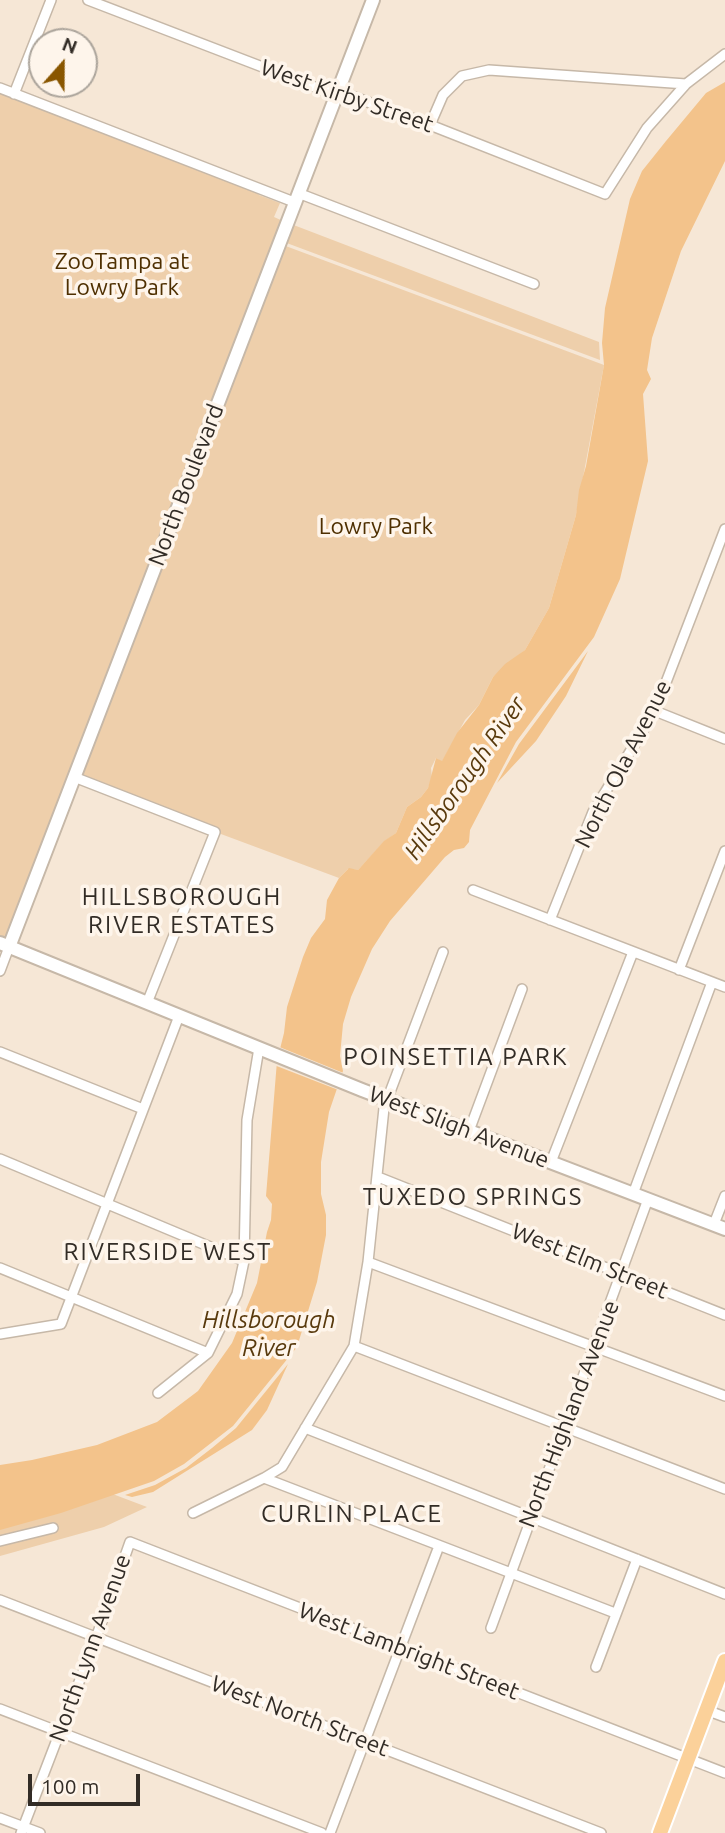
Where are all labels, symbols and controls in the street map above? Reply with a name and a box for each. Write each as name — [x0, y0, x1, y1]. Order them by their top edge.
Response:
north arrow — [28, 28, 98, 98]
text: N — [59, 32, 80, 58]
street label: West Kirby Street — [257, 54, 437, 138]
park label: ZooTampa at Lowry Park — [55, 247, 189, 301]
street label: North Boulevard — [142, 400, 230, 570]
park label: Lowry Park — [319, 512, 433, 540]
street label: North Ola Avenue — [569, 676, 677, 852]
water label: Hillsborough River — [398, 691, 532, 865]
district label: HILLSBOROUGH RIVER ESTATES — [83, 883, 281, 939]
district label: POINSETTIA PARK — [345, 1043, 567, 1071]
street label: West Sligh Avenue — [365, 1080, 553, 1174]
district label: TUXEDO SPRINGS — [364, 1183, 582, 1211]
street label: West Elm Street — [508, 1217, 672, 1305]
district label: RIVERSIDE WEST — [65, 1238, 271, 1266]
street label: North Highland Avenue — [513, 1296, 625, 1532]
water label: Hillsborough River — [202, 1306, 336, 1362]
district label: CURLIN PLACE — [263, 1500, 441, 1528]
street label: North Lynn Avenue — [43, 1550, 137, 1746]
street label: West Lambright Street — [295, 1596, 523, 1706]
street label: West North Street — [207, 1669, 393, 1763]
scale bar — [32, 1759, 144, 1803]
text: 100 m — [41, 1774, 99, 1798]

